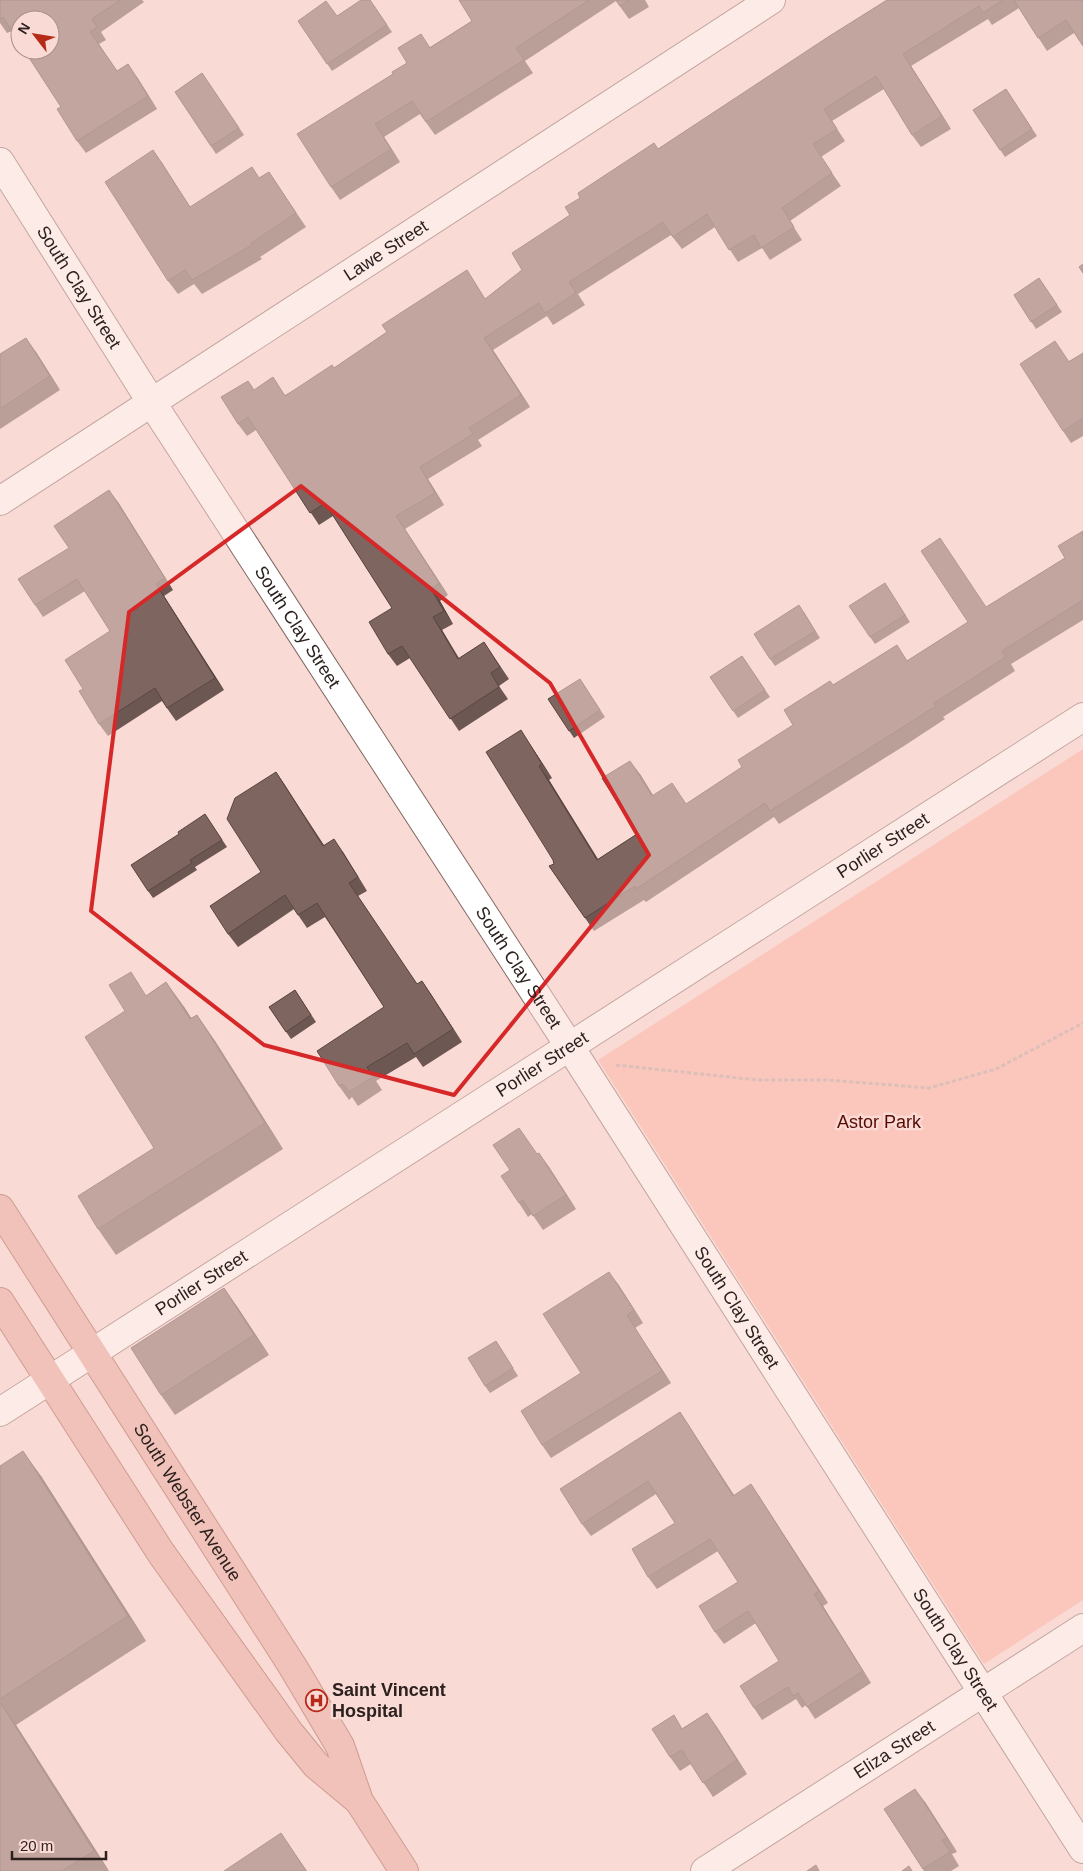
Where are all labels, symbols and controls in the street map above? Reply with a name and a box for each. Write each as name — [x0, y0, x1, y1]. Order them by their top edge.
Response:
north arrow — [10, 10, 60, 60]
text: N — [14, 20, 33, 37]
street label: Lawe Street — [340, 216, 431, 285]
street label: South Clay Street — [33, 222, 125, 352]
street label: South Clay Street — [251, 562, 344, 692]
street label: Porlier Street — [833, 809, 932, 882]
street label: South Clay Street — [472, 903, 565, 1032]
street label: Porlier Street — [492, 1027, 592, 1101]
park label: Astor Park — [837, 1112, 922, 1132]
street label: South Clay Street — [690, 1243, 783, 1372]
street label: Porlier Street — [151, 1246, 251, 1320]
street label: South Webster Avenue — [130, 1419, 245, 1585]
street label: South Clay Street — [909, 1585, 1002, 1714]
place label: Saint Vincent Hospital — [332, 1680, 446, 1721]
hospital icon: Saint Vincent Hospital — [304, 1688, 328, 1712]
street label: Eliza Street — [850, 1716, 938, 1783]
scale bar — [12, 1828, 106, 1860]
text: 20 m — [20, 1837, 53, 1854]

